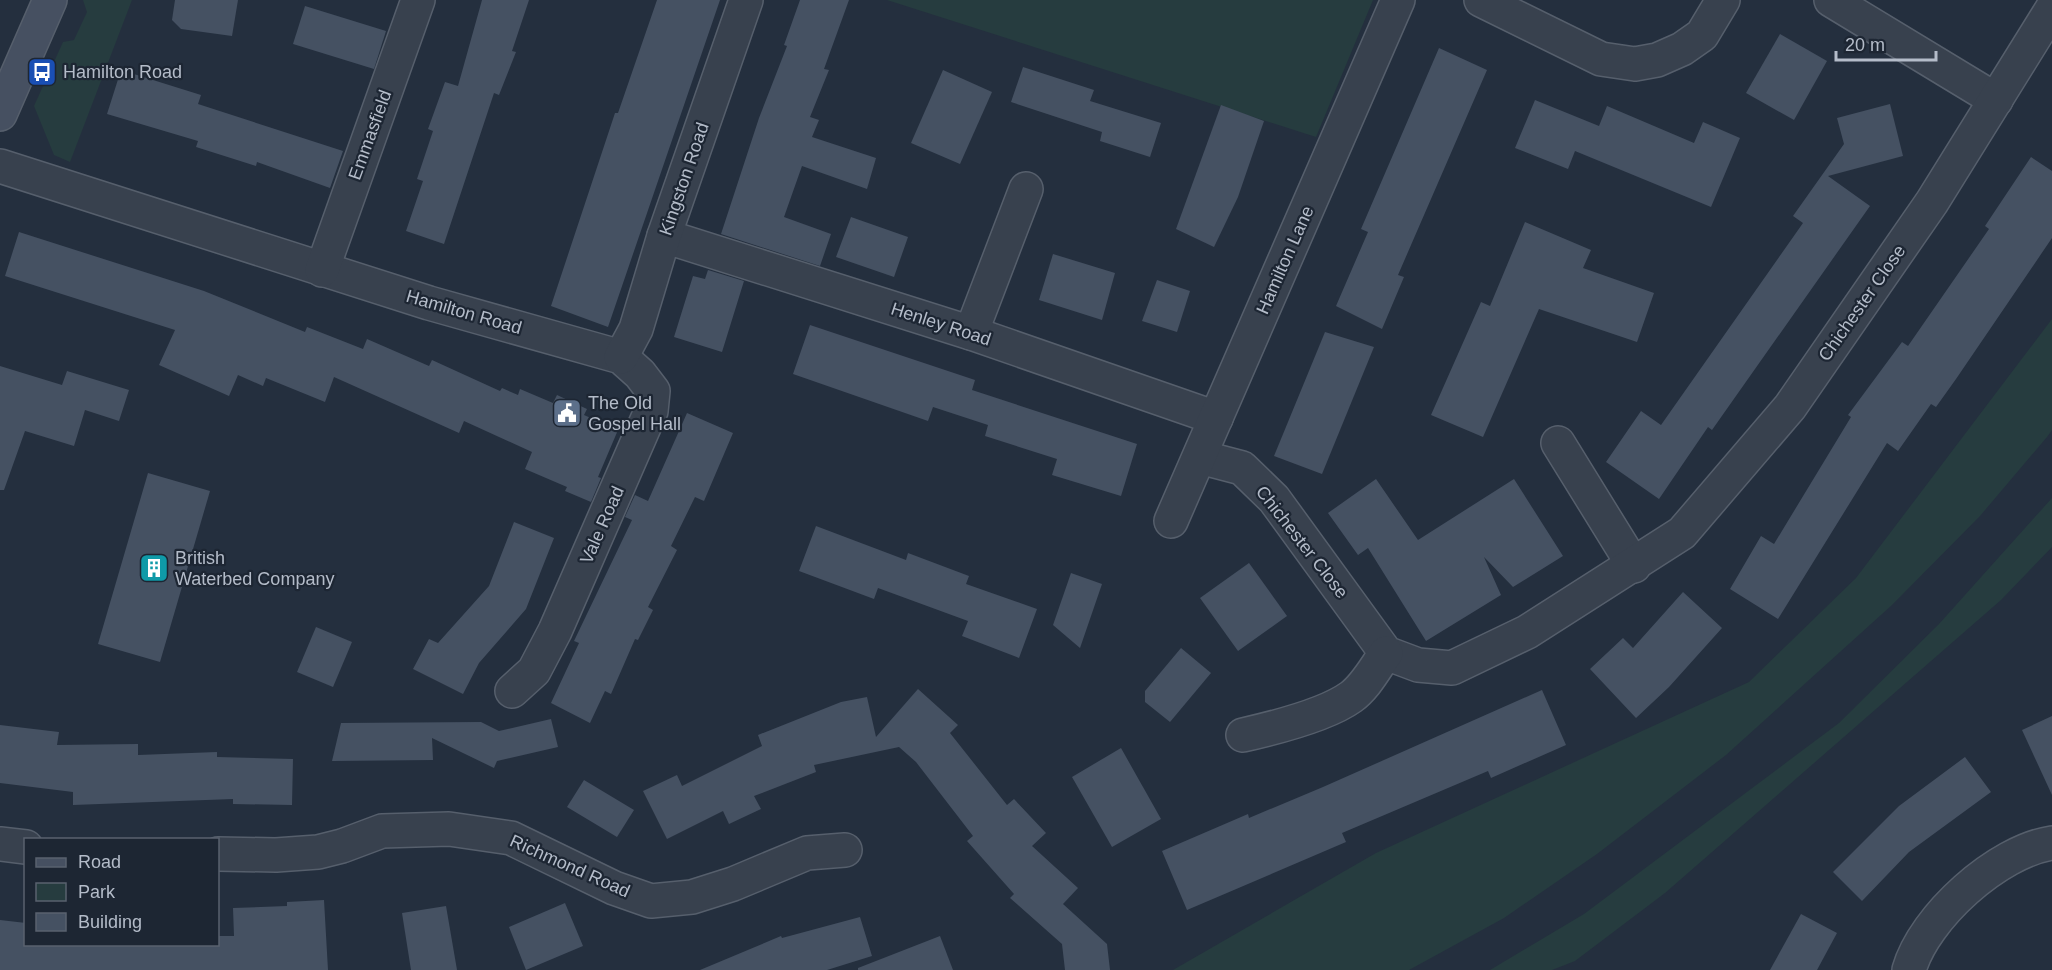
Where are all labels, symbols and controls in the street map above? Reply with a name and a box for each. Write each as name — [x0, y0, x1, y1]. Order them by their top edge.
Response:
scale bar — [1836, 24, 1936, 62]
text: 20 m — [1845, 35, 1885, 55]
bus stop icon: Hamilton Road — [26, 56, 58, 88]
place label: Hamilton Road — [63, 62, 182, 82]
street label: Emmasfield — [345, 87, 395, 183]
street label: Kingston Road — [655, 120, 713, 238]
street label: Hamilton Lane — [1252, 203, 1318, 317]
street label: Chichester Close — [1815, 241, 1909, 365]
street label: Hamilton Road — [404, 286, 524, 338]
street label: Henley Road — [888, 298, 994, 350]
place label: The Old Gospel Hall — [588, 393, 681, 434]
public building icon: The Old Gospel Hall — [551, 397, 583, 429]
street label: Chichester Close — [1252, 482, 1352, 602]
street label: Vale Road — [576, 483, 628, 567]
place label: British Waterbed Company — [175, 548, 334, 589]
building icon: British Waterbed Company — [138, 552, 170, 584]
street label: Richmond Road — [507, 831, 633, 901]
legend — [24, 838, 219, 946]
text: Road — [78, 852, 121, 872]
text: Park — [78, 882, 116, 902]
text: Building — [78, 912, 142, 932]

